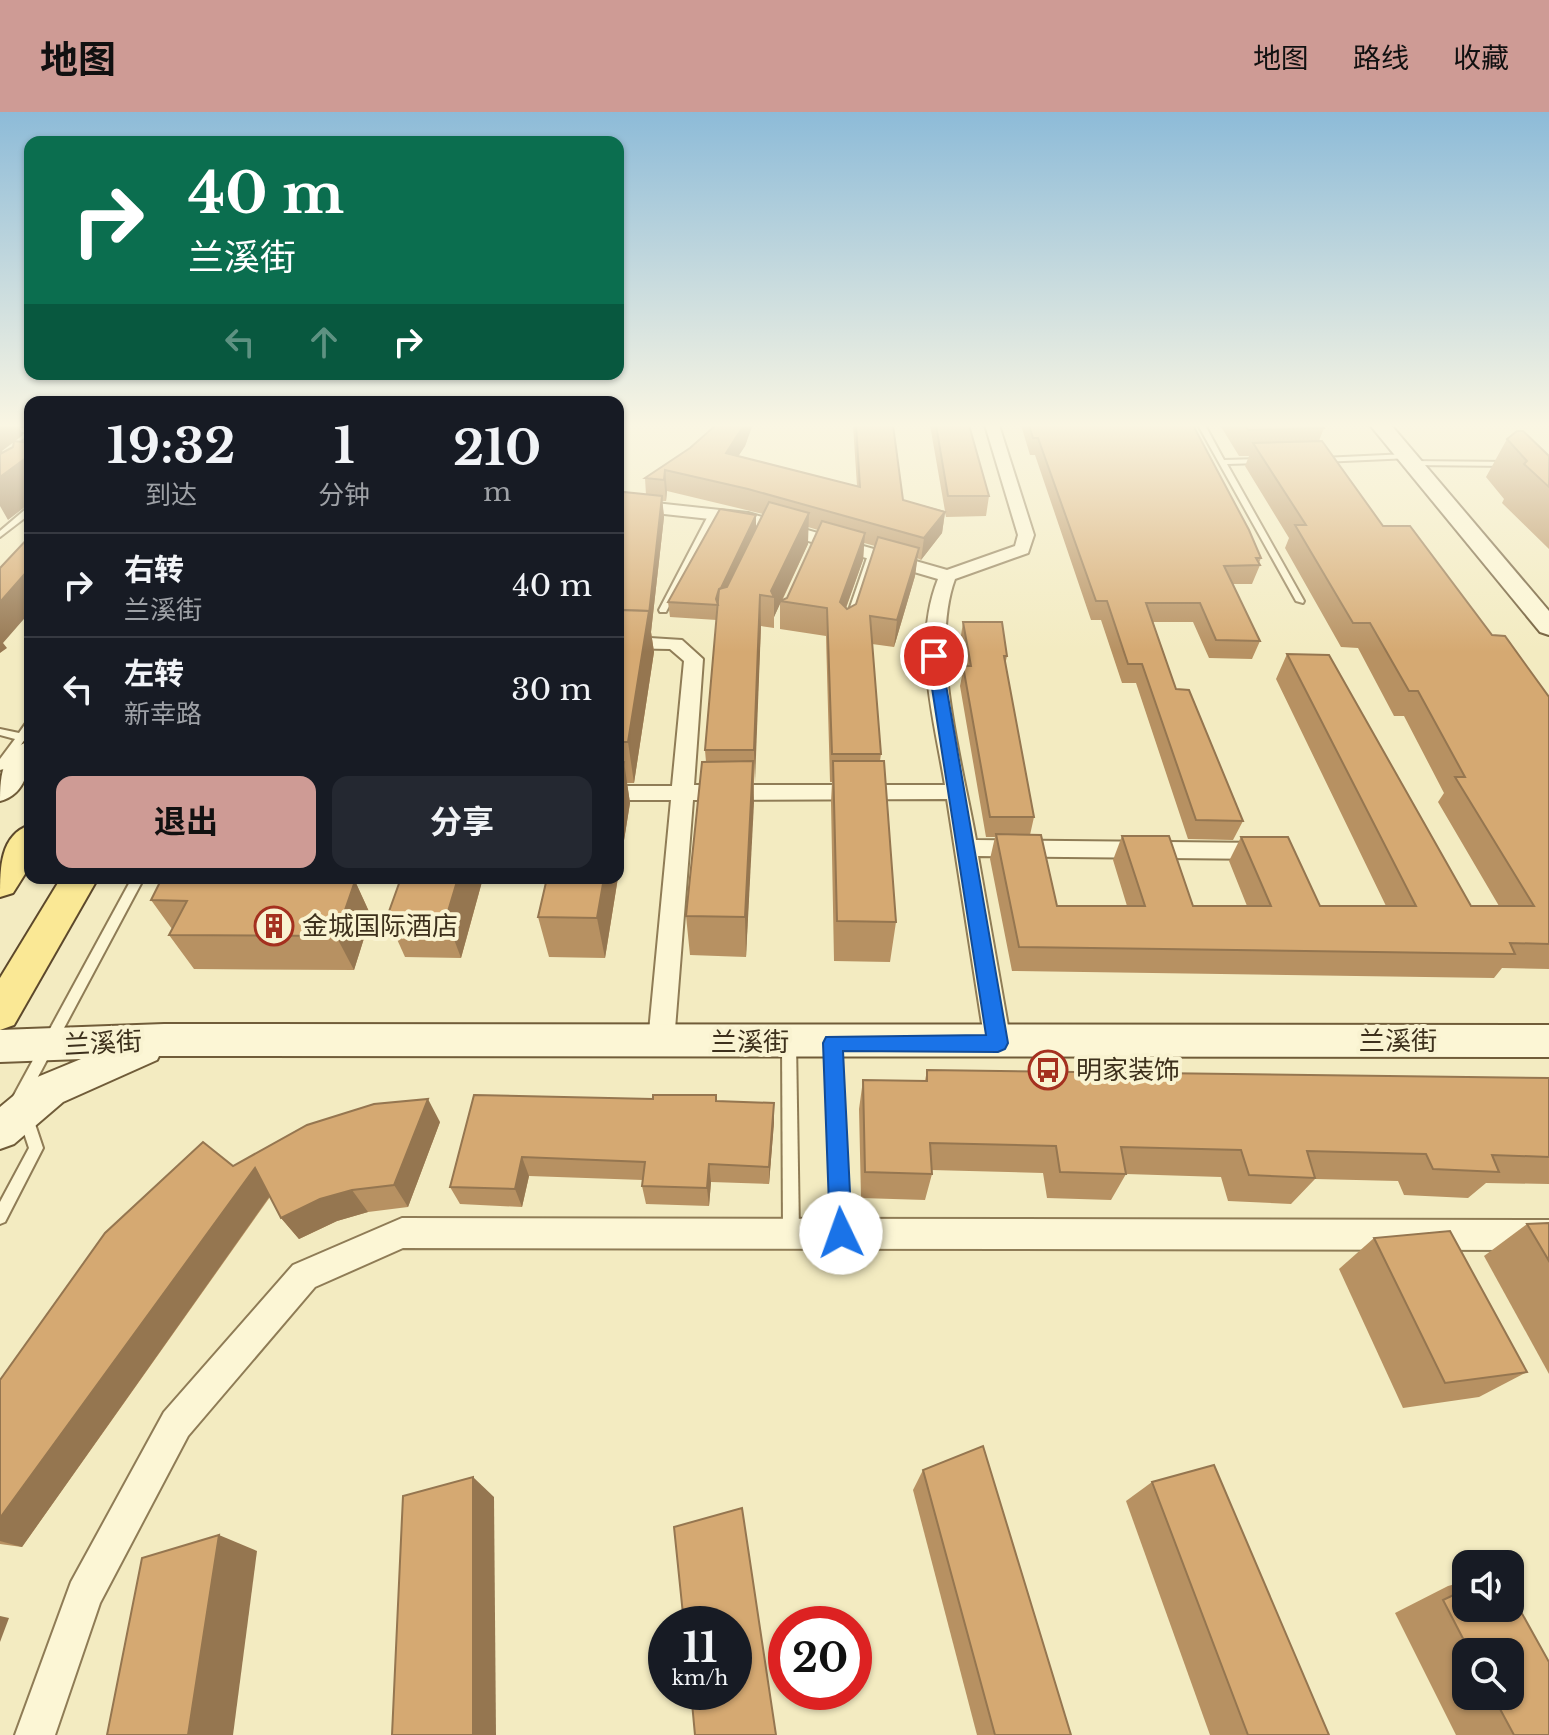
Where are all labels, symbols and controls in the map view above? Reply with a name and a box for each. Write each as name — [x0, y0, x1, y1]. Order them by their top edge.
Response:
text: 地图 — [40, 36, 116, 83]
text: 地图 — [1253, 41, 1309, 76]
text: 路线 — [1353, 41, 1409, 76]
text: 收藏 — [1453, 41, 1509, 76]
text: 40 m — [188, 159, 344, 228]
icon: right — [56, 168, 160, 272]
text: 兰溪街 — [188, 235, 296, 280]
icon: left — [218, 320, 262, 364]
icon: ahead — [302, 320, 346, 364]
icon: right — [386, 320, 430, 364]
text: 19:32 — [107, 416, 235, 476]
text: 1 — [334, 416, 355, 476]
text: 210 — [453, 418, 541, 478]
text: m — [483, 476, 511, 508]
text: 到达 — [145, 479, 197, 511]
text: 分钟 — [318, 479, 370, 511]
text: 右转 — [124, 551, 184, 588]
icon: right — [56, 563, 100, 607]
text: 40 m — [512, 567, 592, 604]
text: 兰溪街 — [124, 594, 202, 626]
pin — [900, 622, 968, 690]
icon: arrive — [912, 634, 956, 678]
text: 左转 — [124, 655, 184, 692]
icon: left — [56, 667, 100, 711]
text: 30 m — [511, 671, 592, 708]
text: 新幸路 — [124, 698, 202, 730]
button: 退出 — [56, 776, 316, 868]
button: 分享 — [332, 776, 592, 868]
building icon: 金城国际酒店 — [253, 905, 295, 947]
place label: 金城国际酒店 — [302, 910, 458, 942]
street label: 兰溪街 — [63, 1025, 143, 1061]
street label: 兰溪街 — [1359, 1025, 1437, 1057]
street label: 兰溪街 — [711, 1026, 789, 1058]
bus stop icon: 明家装饰 — [1027, 1049, 1069, 1091]
place label: 明家装饰 — [1076, 1054, 1180, 1086]
position arrow — [799, 1191, 883, 1275]
map controls — [1452, 1550, 1524, 1710]
button: sound — [1452, 1550, 1524, 1622]
speed limit sign: 20 — [768, 1606, 872, 1710]
text: 11 — [683, 1623, 717, 1673]
button: search — [1452, 1638, 1524, 1710]
text: km/h — [672, 1666, 728, 1690]

